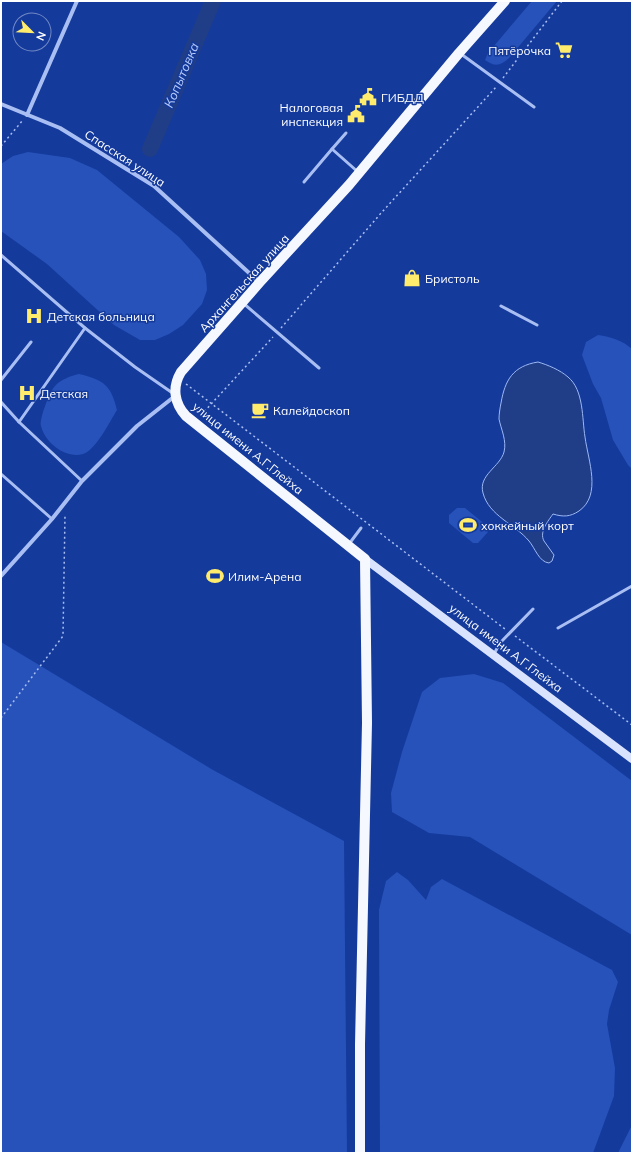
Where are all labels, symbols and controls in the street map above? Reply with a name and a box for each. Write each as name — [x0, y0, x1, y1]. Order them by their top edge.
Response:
north arrow — [12, 12, 52, 52]
text: N — [33, 29, 49, 43]
water label: Копытовка — [160, 40, 202, 110]
supermarket icon: Пятёрочка — [554, 40, 574, 60]
place label: Пятёрочка — [488, 43, 551, 58]
public building icon: ГИБДД — [358, 87, 378, 107]
place label: ГИБДД — [381, 90, 424, 105]
place label: Налоговая инспекция — [280, 100, 343, 129]
public building icon: Налоговая инспекция — [346, 104, 366, 124]
street label: Спасская улица — [82, 126, 168, 190]
street label: Архангельская улица — [196, 231, 292, 335]
shop icon: Бристоль — [402, 268, 422, 288]
place label: Бристоль — [425, 271, 480, 286]
hospital icon: Детская больница — [24, 306, 44, 326]
place label: Детская больница — [47, 309, 155, 324]
hospital icon: Детская — [17, 383, 37, 403]
place label: Детская — [40, 386, 88, 401]
street label: улица имени А.Г.Глейха — [190, 399, 306, 497]
cafe icon: Калейдоскоп — [250, 400, 270, 420]
place label: Калейдоскоп — [273, 403, 350, 418]
sports icon: хоккейный корт — [458, 515, 478, 535]
place label: хоккейный корт — [481, 518, 574, 533]
sports icon: Илим-Арена — [205, 566, 225, 586]
place label: Илим-Арена — [228, 569, 301, 584]
street label: улица имени А.Г.Глейха — [446, 600, 566, 696]

